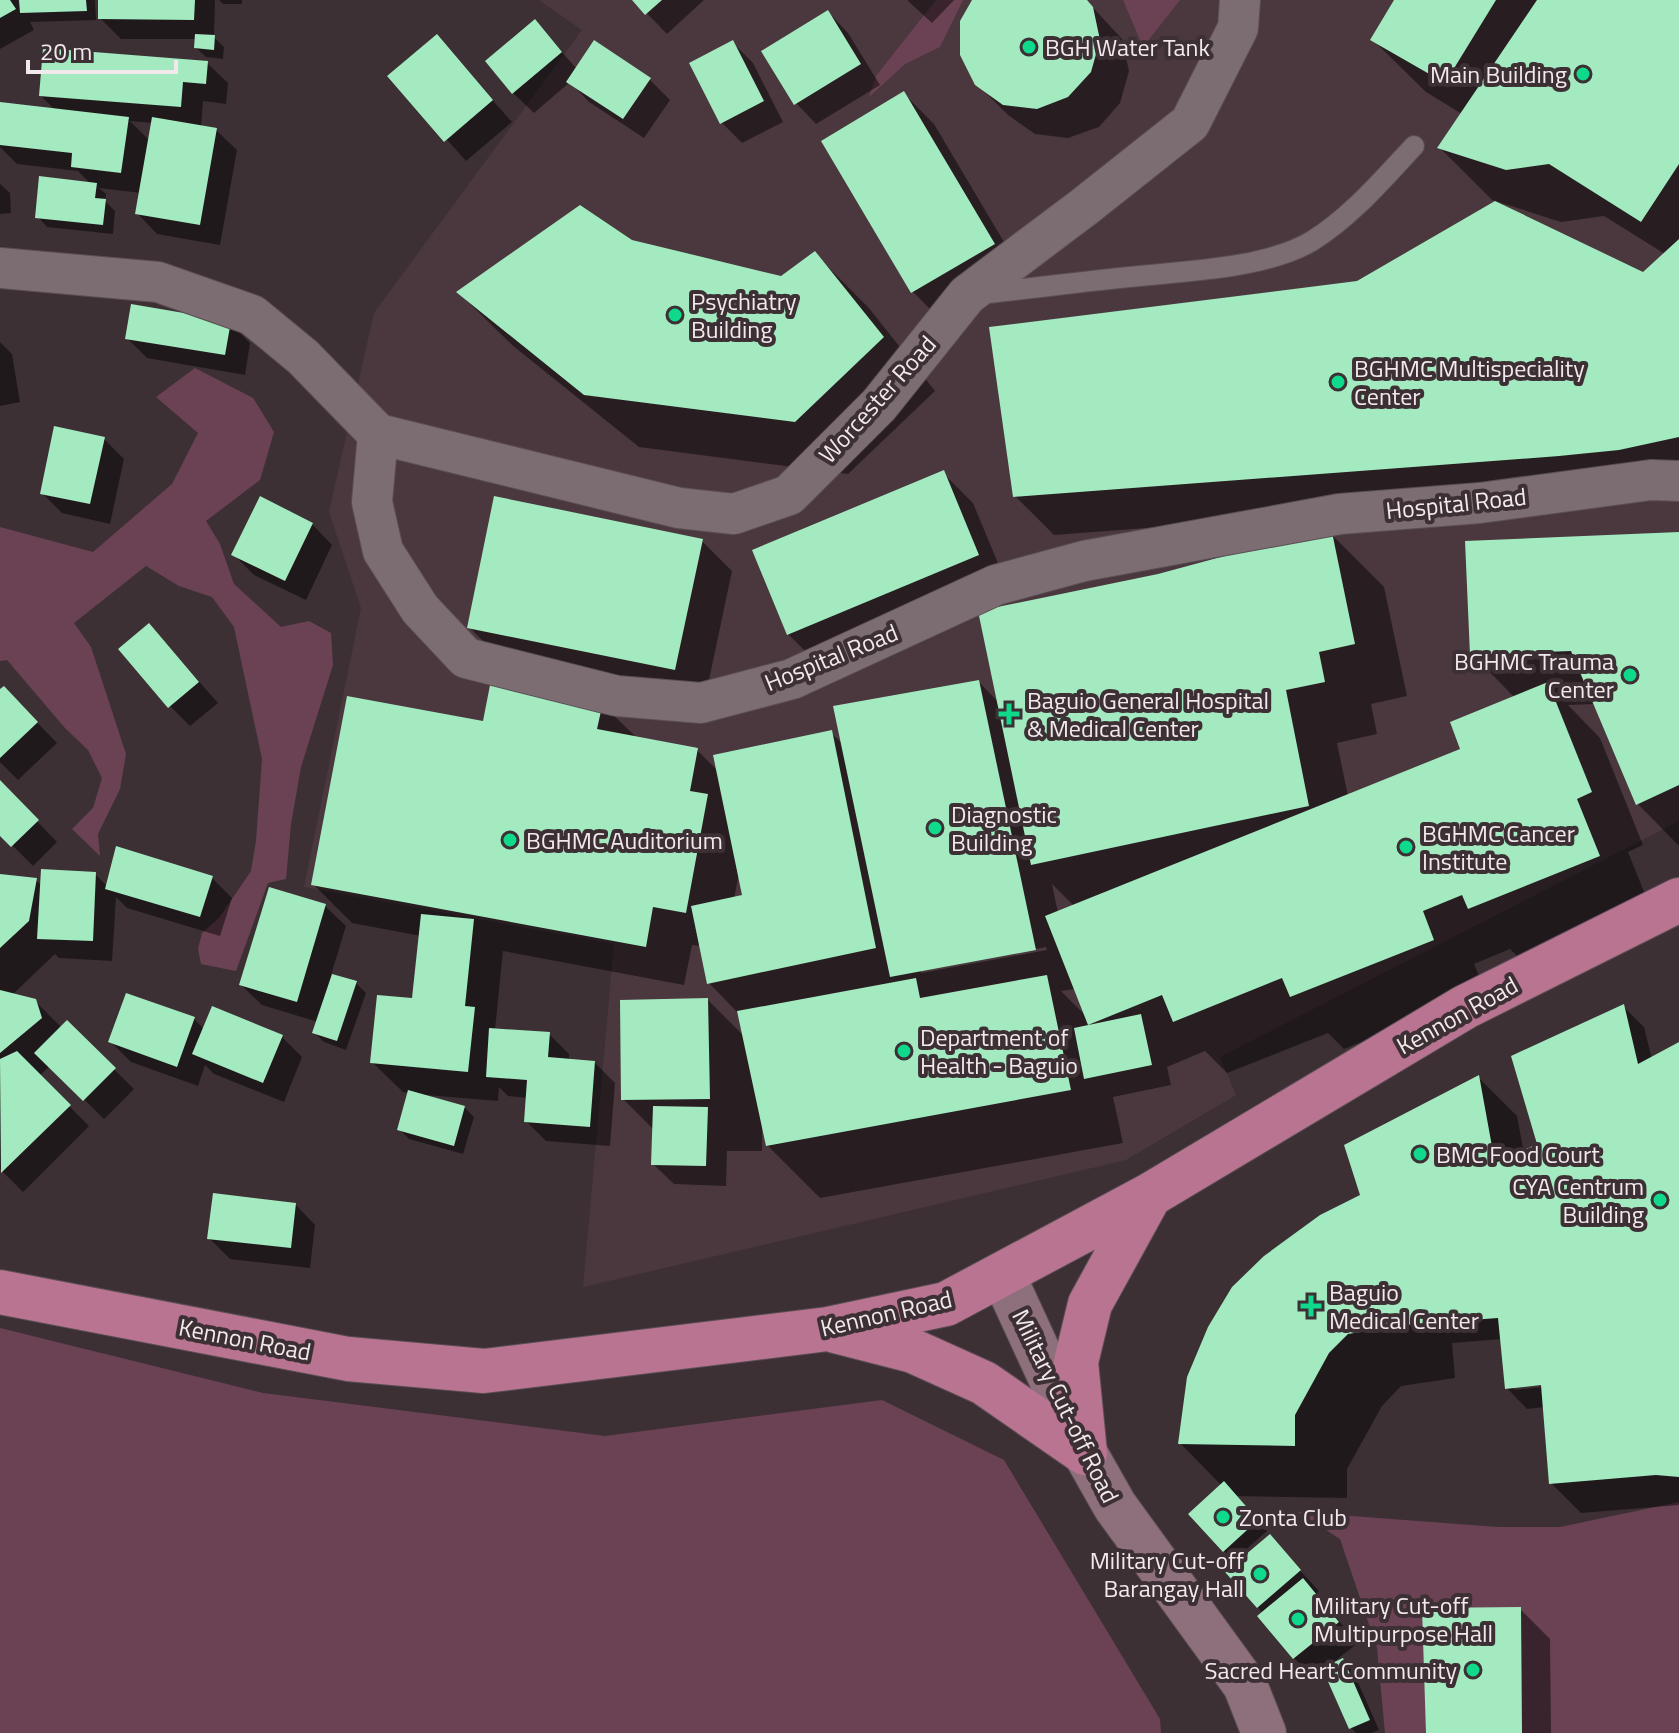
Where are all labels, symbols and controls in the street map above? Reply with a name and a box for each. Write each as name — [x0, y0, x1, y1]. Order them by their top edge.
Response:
scale bar — [28, 24, 176, 74]
place label: BGH Water Tank — [1045, 29, 1211, 65]
text: 20 m — [40, 33, 92, 69]
marker: BGH Water Tank — [1020, 38, 1038, 56]
place label: Main Building — [1430, 56, 1567, 92]
marker: Main Building — [1574, 65, 1592, 83]
place label: Psychiatry Building — [691, 283, 797, 347]
marker: Psychiatry Building — [666, 306, 684, 324]
street label: Worcester Road — [810, 327, 944, 471]
place label: BGHMC Multispeciality Center — [1354, 350, 1585, 414]
marker: BGHMC Multispeciality Center — [1329, 373, 1347, 391]
street label: Hospital Road — [1384, 478, 1528, 528]
street label: Hospital Road — [759, 614, 903, 700]
place label: BGHMC Trauma Center — [1454, 643, 1614, 707]
marker: BGHMC Trauma Center — [1621, 666, 1639, 684]
place label: Baguio General Hospital & Medical Center — [1027, 682, 1269, 746]
marker: Baguio General Hospital & Medical Center — [998, 703, 1020, 725]
place label: Diagnostic Building — [951, 796, 1057, 860]
place label: BGHMC Cancer Institute — [1422, 815, 1575, 879]
marker: Diagnostic Building — [926, 819, 944, 837]
place label: BGHMC Auditorium — [526, 822, 723, 858]
marker: BGHMC Auditorium — [501, 831, 519, 849]
marker: BGHMC Cancer Institute — [1397, 838, 1415, 856]
street label: Kennon Road — [1390, 967, 1524, 1063]
place label: Department of Health - Baguio — [920, 1019, 1078, 1083]
marker: Department of Health - Baguio — [895, 1042, 913, 1060]
place label: BMC Food Court — [1436, 1136, 1600, 1172]
marker: BMC Food Court — [1411, 1145, 1429, 1163]
place label: CYA Centrum Building — [1512, 1168, 1644, 1232]
marker: CYA Centrum Building — [1651, 1191, 1669, 1209]
place label: Baguio Medical Center — [1329, 1274, 1479, 1338]
street label: Kennon Road — [817, 1280, 955, 1346]
marker: Baguio Medical Center — [1300, 1295, 1322, 1317]
street label: Military Cut-off Road — [1003, 1303, 1129, 1509]
street label: Kennon Road — [176, 1309, 314, 1369]
place label: Zonta Club — [1239, 1499, 1347, 1535]
marker: Zonta Club — [1214, 1508, 1232, 1526]
place label: Military Cut-off Barangay Hall — [1090, 1542, 1244, 1606]
marker: Military Cut-off Barangay Hall — [1251, 1565, 1269, 1583]
place label: Military Cut-off Multipurpose Hall — [1314, 1587, 1493, 1651]
marker: Military Cut-off Multipurpose Hall — [1289, 1610, 1307, 1628]
place label: Sacred Heart Community — [1205, 1652, 1457, 1688]
marker: Sacred Heart Community — [1464, 1661, 1482, 1679]

